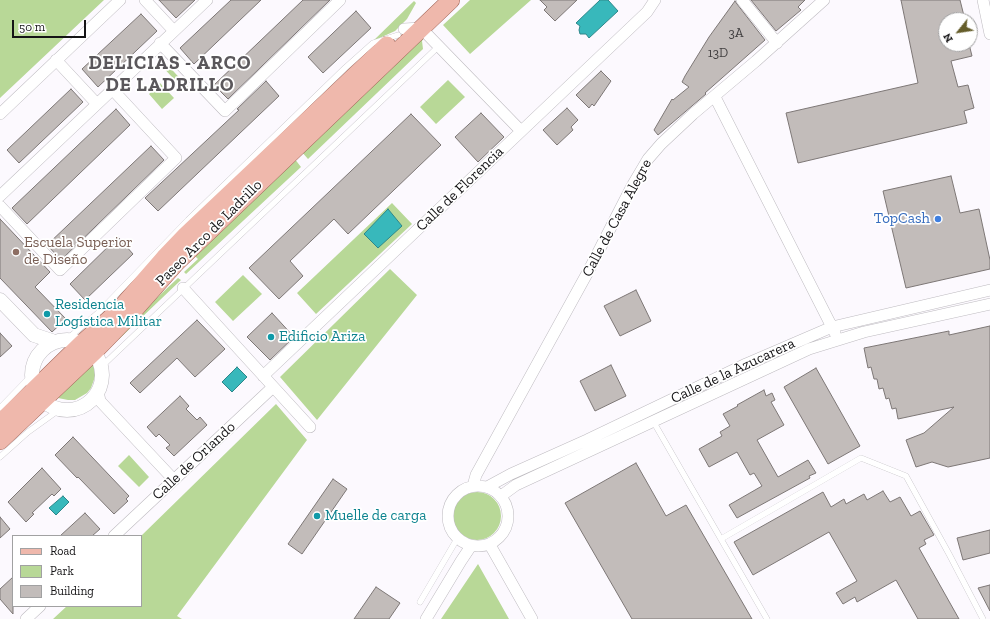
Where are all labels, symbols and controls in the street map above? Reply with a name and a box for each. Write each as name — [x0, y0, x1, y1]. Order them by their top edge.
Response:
scale bar — [14, 12, 88, 38]
north arrow — [938, 12, 978, 52]
text: 50 m — [19, 20, 45, 34]
house number: 3A — [729, 25, 743, 41]
text: N — [940, 31, 956, 45]
house number: 13D — [708, 45, 728, 61]
district label: DELICIAS - ARCO DE LADRILLO — [88, 53, 252, 97]
street label: Calle de Florencia — [413, 143, 507, 235]
street label: Calle de Casa Alegre — [578, 156, 656, 280]
street label: Paseo Arco de Ladrillo — [152, 176, 266, 290]
place label: TopCash — [874, 210, 930, 228]
marker: TopCash — [933, 214, 943, 224]
place label: Escuela Superior de Diseño — [24, 234, 133, 269]
marker: Escuela Superior de Diseño — [11, 247, 21, 257]
place label: Residencia Logística Militar — [55, 296, 162, 331]
marker: Residencia Logística Militar — [42, 309, 52, 319]
place label: Edificio Ariza — [279, 328, 365, 346]
marker: Edificio Ariza — [266, 332, 276, 342]
street label: Calle de la Azucarera — [668, 334, 798, 408]
street label: Calle de Orlando — [149, 418, 239, 504]
place label: Muelle de carga — [325, 507, 426, 525]
marker: Muelle de carga — [312, 511, 322, 521]
legend — [12, 535, 142, 607]
text: Road — [50, 544, 76, 558]
text: Park — [50, 564, 74, 578]
text: Building — [50, 584, 94, 598]

